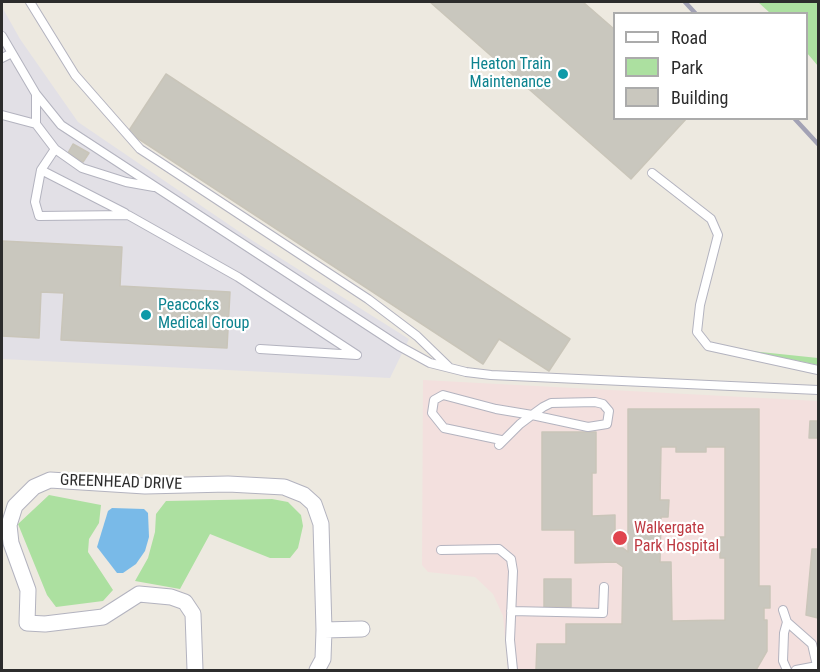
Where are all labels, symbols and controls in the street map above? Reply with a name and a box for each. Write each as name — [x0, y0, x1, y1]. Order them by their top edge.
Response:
legend — [613, 12, 808, 120]
text: Road — [671, 27, 707, 48]
place label: Heaton Train Maintenance — [470, 55, 551, 93]
text: Park — [671, 57, 703, 78]
marker: Heaton Train Maintenance — [556, 67, 570, 81]
text: Building — [671, 87, 728, 108]
place label: Peacocks Medical Group — [158, 296, 249, 334]
marker: Peacocks Medical Group — [139, 308, 153, 322]
street label: GREENHEAD DRIVE — [60, 471, 182, 495]
place label: Walkergate Park Hospital — [634, 519, 719, 557]
marker: Walkergate Park Hospital — [611, 529, 629, 547]

